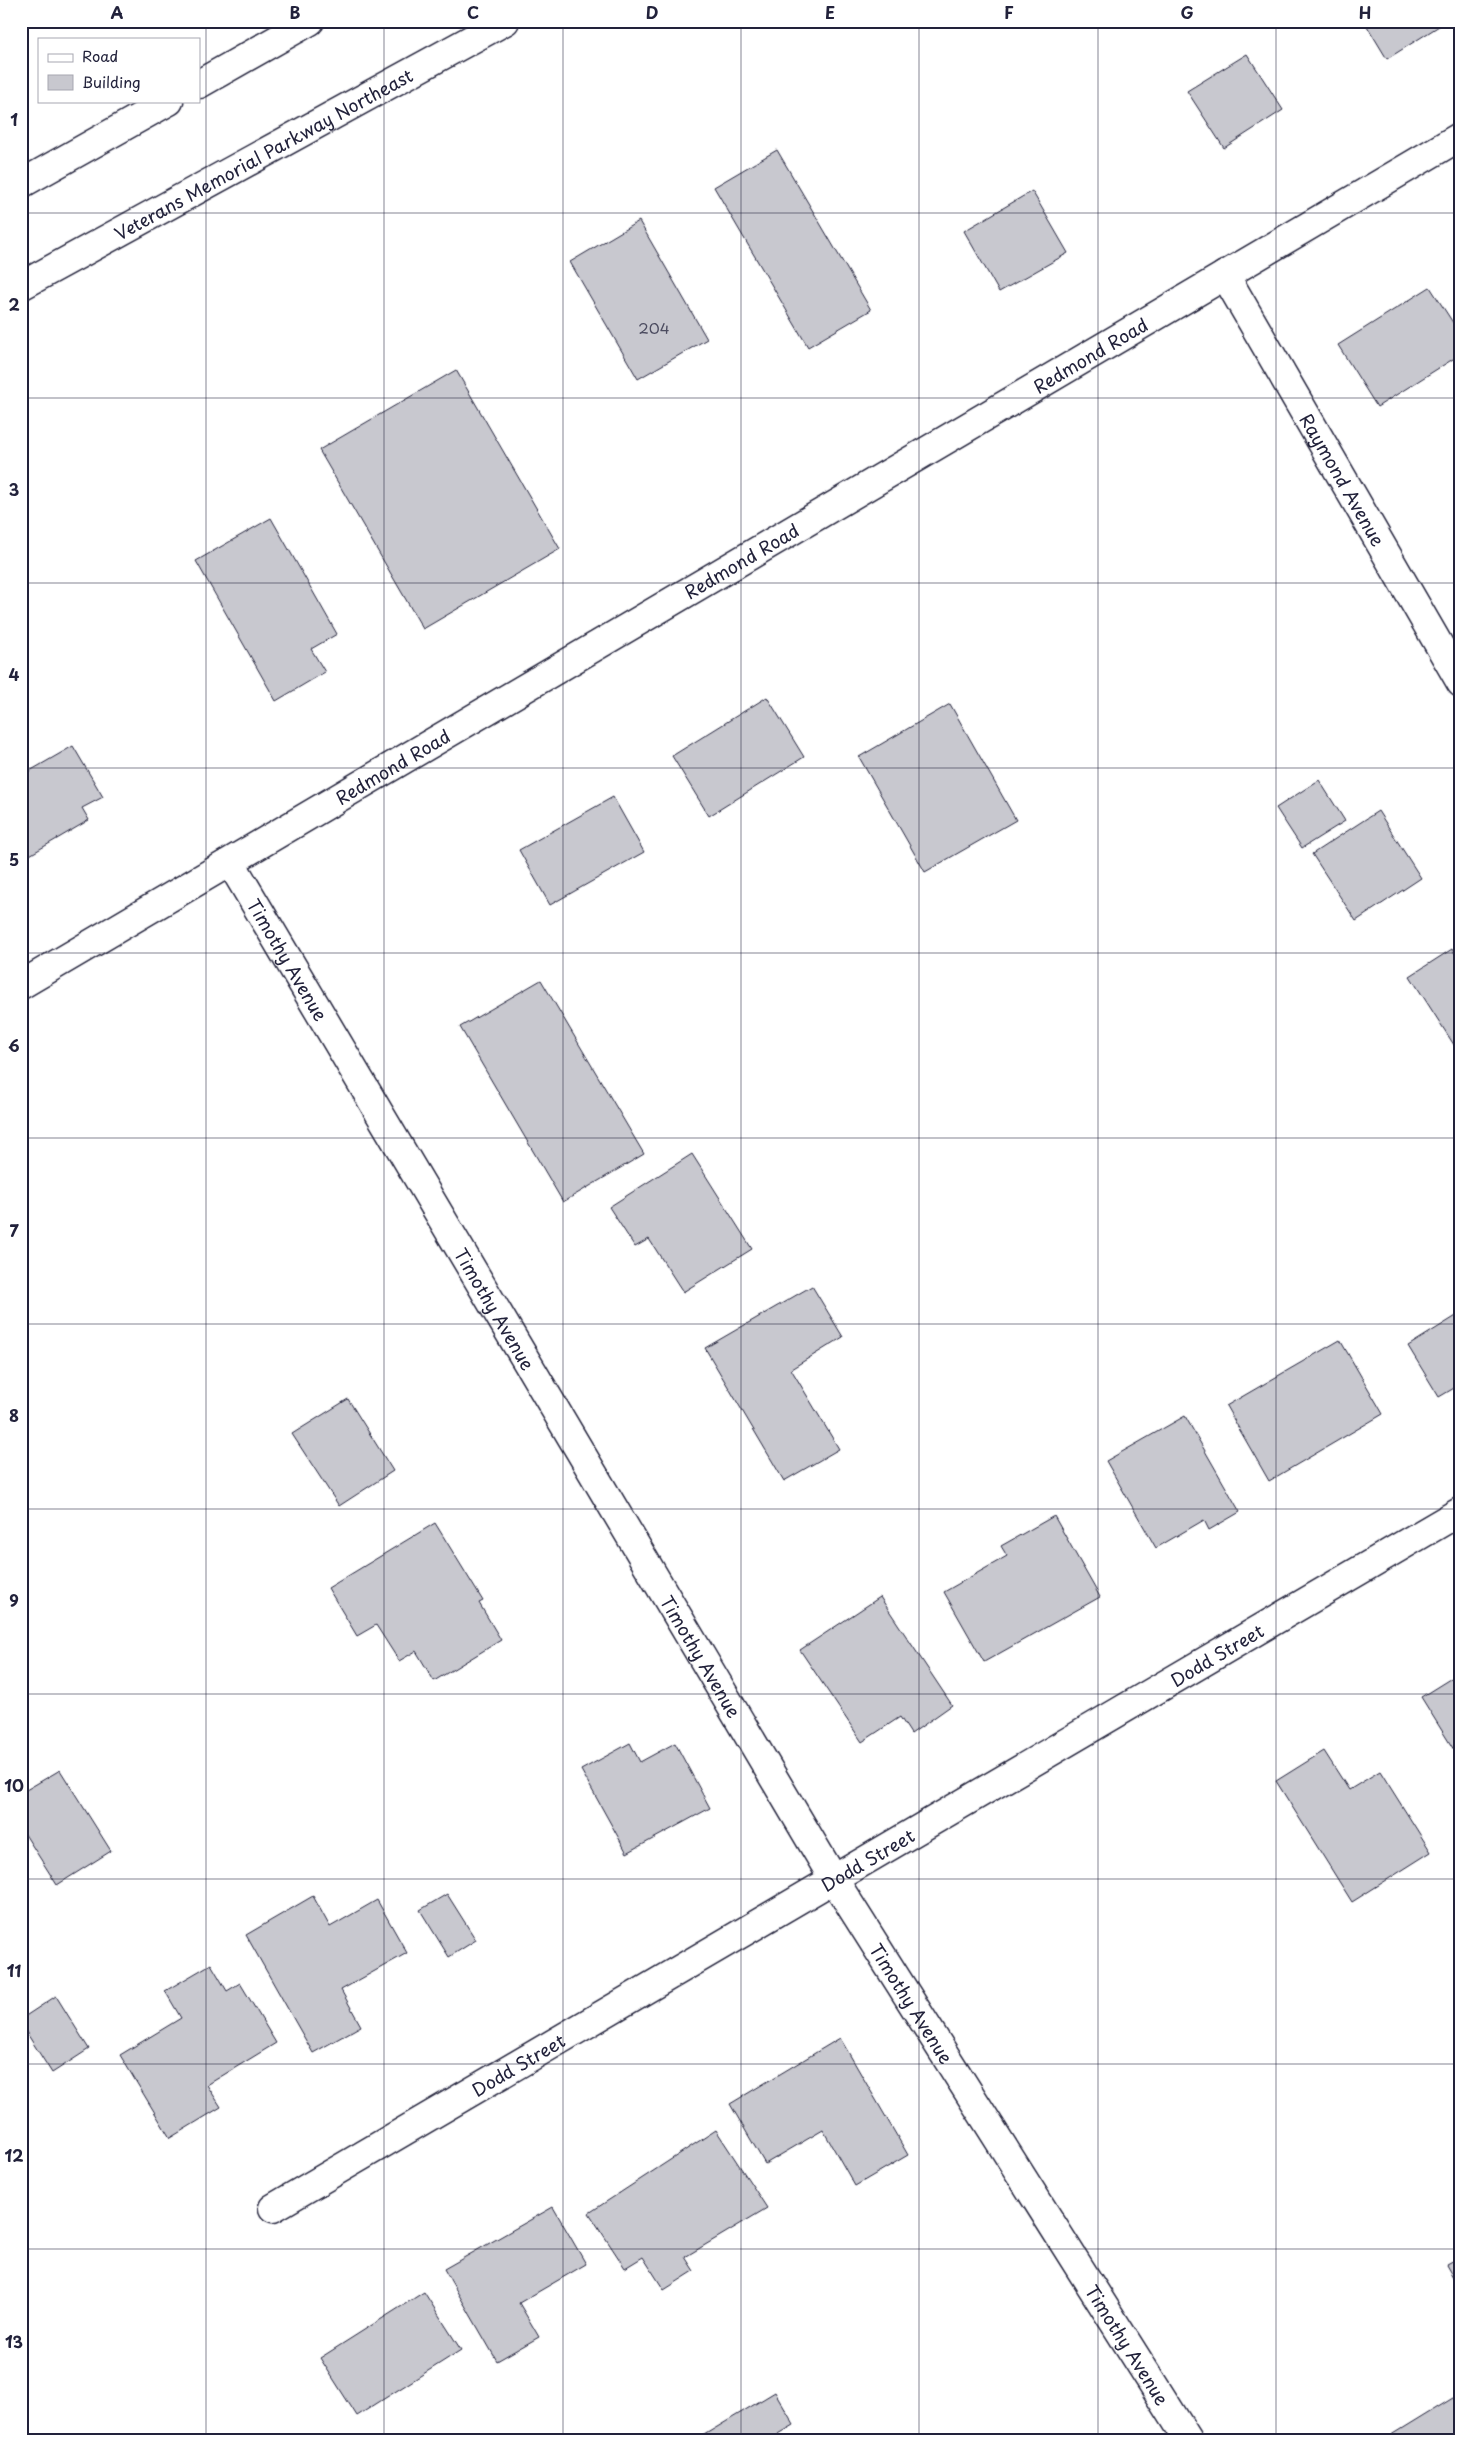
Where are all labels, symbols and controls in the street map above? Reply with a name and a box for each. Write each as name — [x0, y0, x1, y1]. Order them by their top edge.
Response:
text: A — [111, 0, 124, 24]
text: B — [290, 0, 301, 24]
text: C — [467, 0, 479, 24]
text: D — [646, 0, 658, 24]
text: E — [825, 0, 835, 24]
text: F — [1004, 0, 1014, 24]
text: G — [1180, 0, 1194, 24]
text: H — [1359, 0, 1371, 24]
legend — [38, 38, 200, 102]
text: Road — [82, 44, 118, 67]
street label: Veterans Memorial Parkway Northeast — [109, 61, 417, 246]
text: Building — [82, 70, 141, 93]
text: 1 — [10, 107, 18, 131]
text: 2 — [8, 292, 20, 316]
street label: Redmond Road — [1028, 310, 1153, 399]
house number: 204 — [638, 316, 670, 339]
street label: Raymond Avenue — [1294, 408, 1392, 551]
text: 3 — [9, 477, 19, 501]
street label: Redmond Road — [679, 516, 804, 605]
text: 4 — [9, 662, 20, 686]
street label: Redmond Road — [330, 722, 455, 811]
text: 5 — [9, 847, 19, 871]
street label: Timothy Avenue — [241, 893, 335, 1026]
text: 6 — [8, 1033, 20, 1057]
text: 7 — [9, 1218, 19, 1242]
street label: Timothy Avenue — [448, 1242, 542, 1375]
text: 8 — [9, 1403, 19, 1427]
text: 9 — [9, 1588, 19, 1612]
street label: Timothy Avenue — [655, 1590, 748, 1722]
street label: Dodd Street — [1165, 1616, 1268, 1692]
text: 10 — [4, 1773, 24, 1797]
street label: Dodd Street — [815, 1821, 919, 1897]
street label: Timothy Avenue — [864, 1937, 960, 2069]
text: 11 — [7, 1958, 21, 1982]
street label: Dodd Street — [466, 2026, 570, 2102]
text: 12 — [5, 2143, 23, 2167]
street label: Timothy Avenue — [1080, 2279, 1176, 2410]
text: 13 — [5, 2329, 23, 2353]

